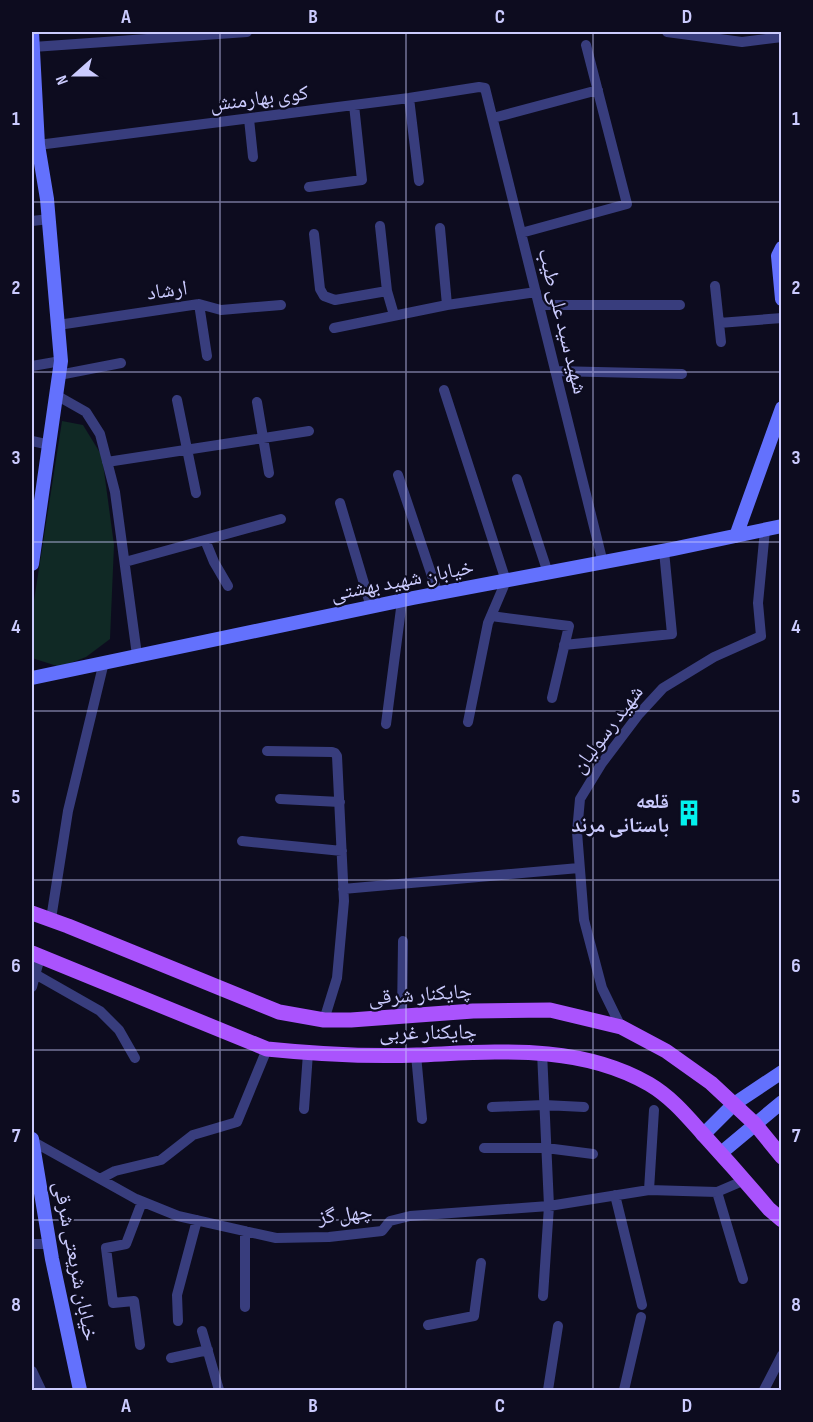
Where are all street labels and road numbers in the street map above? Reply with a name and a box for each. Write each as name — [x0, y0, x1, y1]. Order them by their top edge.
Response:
street label: کوی بهارمنش — [208, 80, 310, 117]
street label: شهید سید علی طیب — [532, 246, 593, 397]
street label: ارشاد — [145, 275, 189, 306]
street label: خیابان شهید بهشتی — [328, 554, 476, 607]
street label: شهید رسولیان — [566, 680, 649, 778]
street label: چایکنار شرقی — [367, 978, 473, 1011]
street label: چایکنار غربی — [379, 1019, 477, 1046]
street label: خیابان شریعتی شرقی — [48, 1179, 103, 1343]
street label: چهل گز — [316, 1199, 373, 1230]

